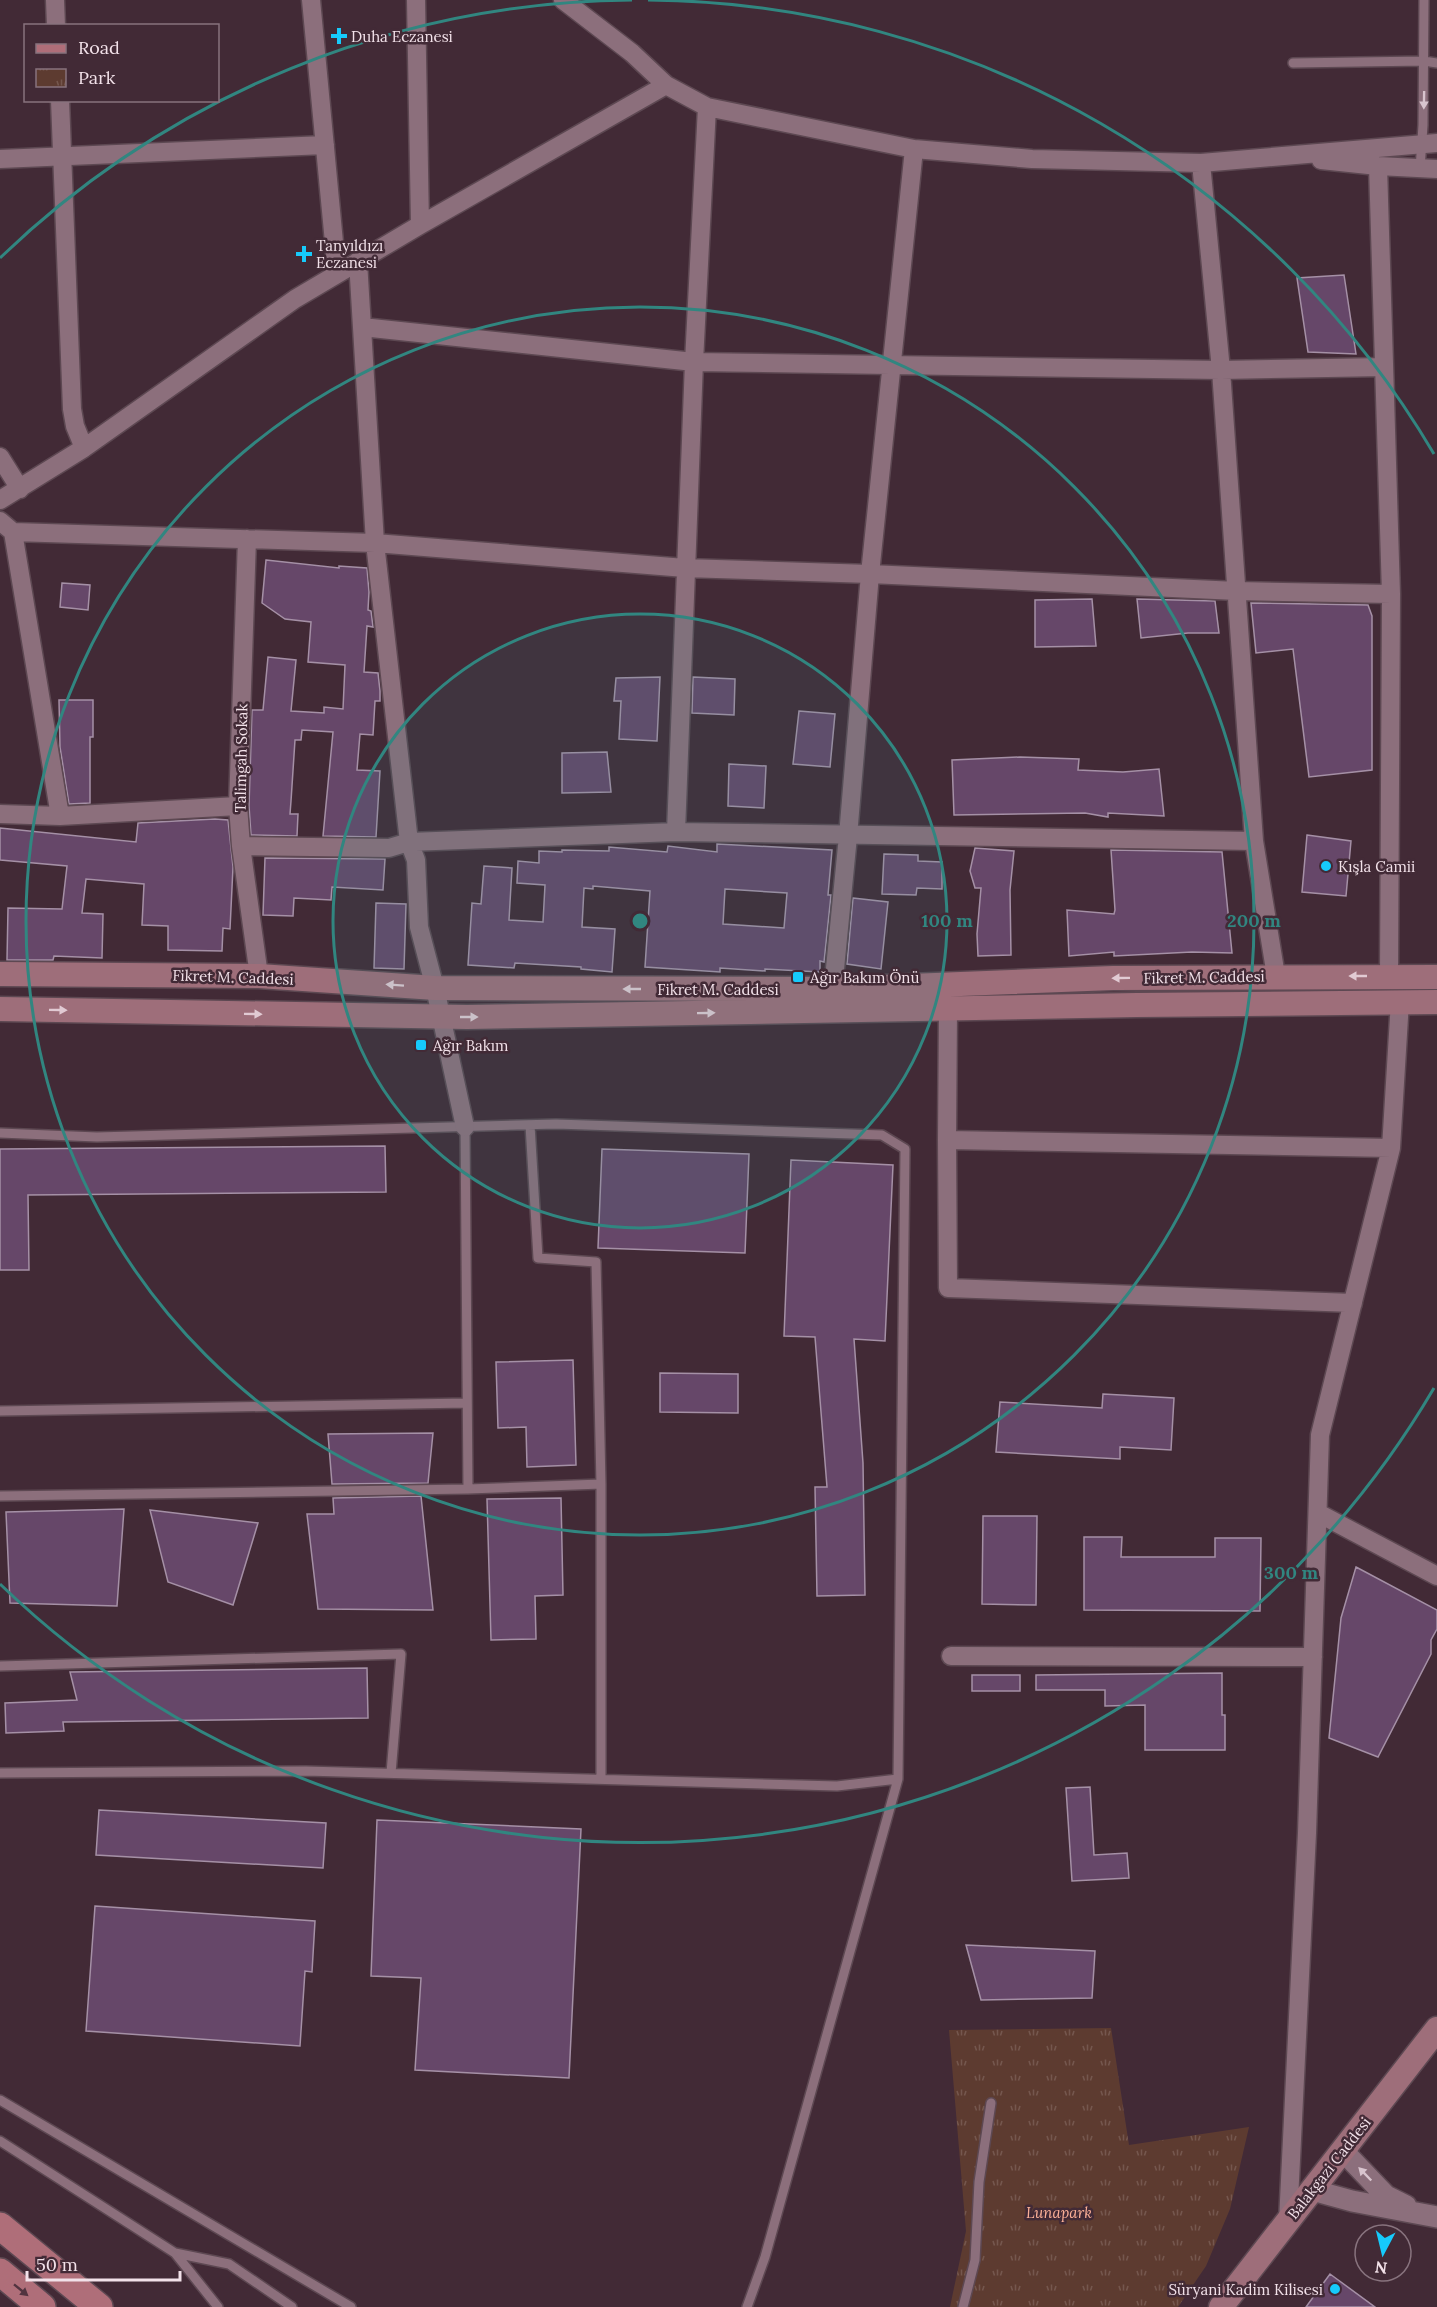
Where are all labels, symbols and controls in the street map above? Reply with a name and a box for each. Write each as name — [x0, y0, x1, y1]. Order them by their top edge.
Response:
legend — [24, 24, 219, 102]
place label: Duha Eczanesi — [351, 27, 453, 46]
marker: Duha Eczanesi — [332, 29, 346, 43]
text: Road — [78, 36, 120, 59]
text: Park — [78, 66, 116, 89]
one-way arrow — [1419, 91, 1428, 110]
place label: Tanyıldızı Eczanesi — [316, 236, 383, 272]
marker: Tanyıldızı Eczanesi — [297, 247, 311, 261]
street label: Talimgah Sokak — [231, 703, 251, 813]
place label: Kışla Camii — [1338, 857, 1415, 876]
marker: Kışla Camii — [1319, 859, 1333, 873]
text: 100 m — [921, 909, 973, 932]
text: 200 m — [1227, 909, 1281, 932]
centre of rings — [630, 911, 650, 931]
street label: Fikret M. Caddesi — [172, 965, 294, 989]
street label: Fikret M. Caddesi — [1143, 966, 1265, 988]
place label: Ağır Bakım Önü — [809, 968, 919, 987]
marker: Ağır Bakım Önü — [791, 970, 805, 984]
one-way arrow — [1348, 971, 1367, 981]
one-way arrow — [1111, 973, 1130, 983]
street label: Fikret M. Caddesi — [657, 980, 779, 999]
one-way arrow — [385, 981, 404, 990]
one-way arrow — [622, 984, 641, 994]
one-way arrow — [49, 1005, 68, 1015]
one-way arrow — [244, 1009, 263, 1018]
one-way arrow — [697, 1009, 716, 1018]
one-way arrow — [460, 1012, 479, 1022]
place label: Ağır Bakım — [432, 1036, 508, 1055]
marker: Ağır Bakım — [414, 1038, 428, 1052]
text: 300 m — [1264, 1561, 1319, 1584]
street label: Balakgazi Caddesi — [1283, 2113, 1375, 2223]
one-way arrow — [1359, 2168, 1373, 2182]
park label: Lunapark — [1026, 2203, 1092, 2222]
north arrow — [1353, 2223, 1413, 2283]
scale bar — [27, 2244, 180, 2282]
text: 50 m — [36, 2253, 78, 2276]
text: N — [1374, 2257, 1389, 2279]
place label: Süryani Kadim Kilisesi — [1168, 2280, 1323, 2299]
marker: Süryani Kadim Kilisesi — [1328, 2282, 1342, 2296]
one-way arrow — [13, 2283, 29, 2296]

